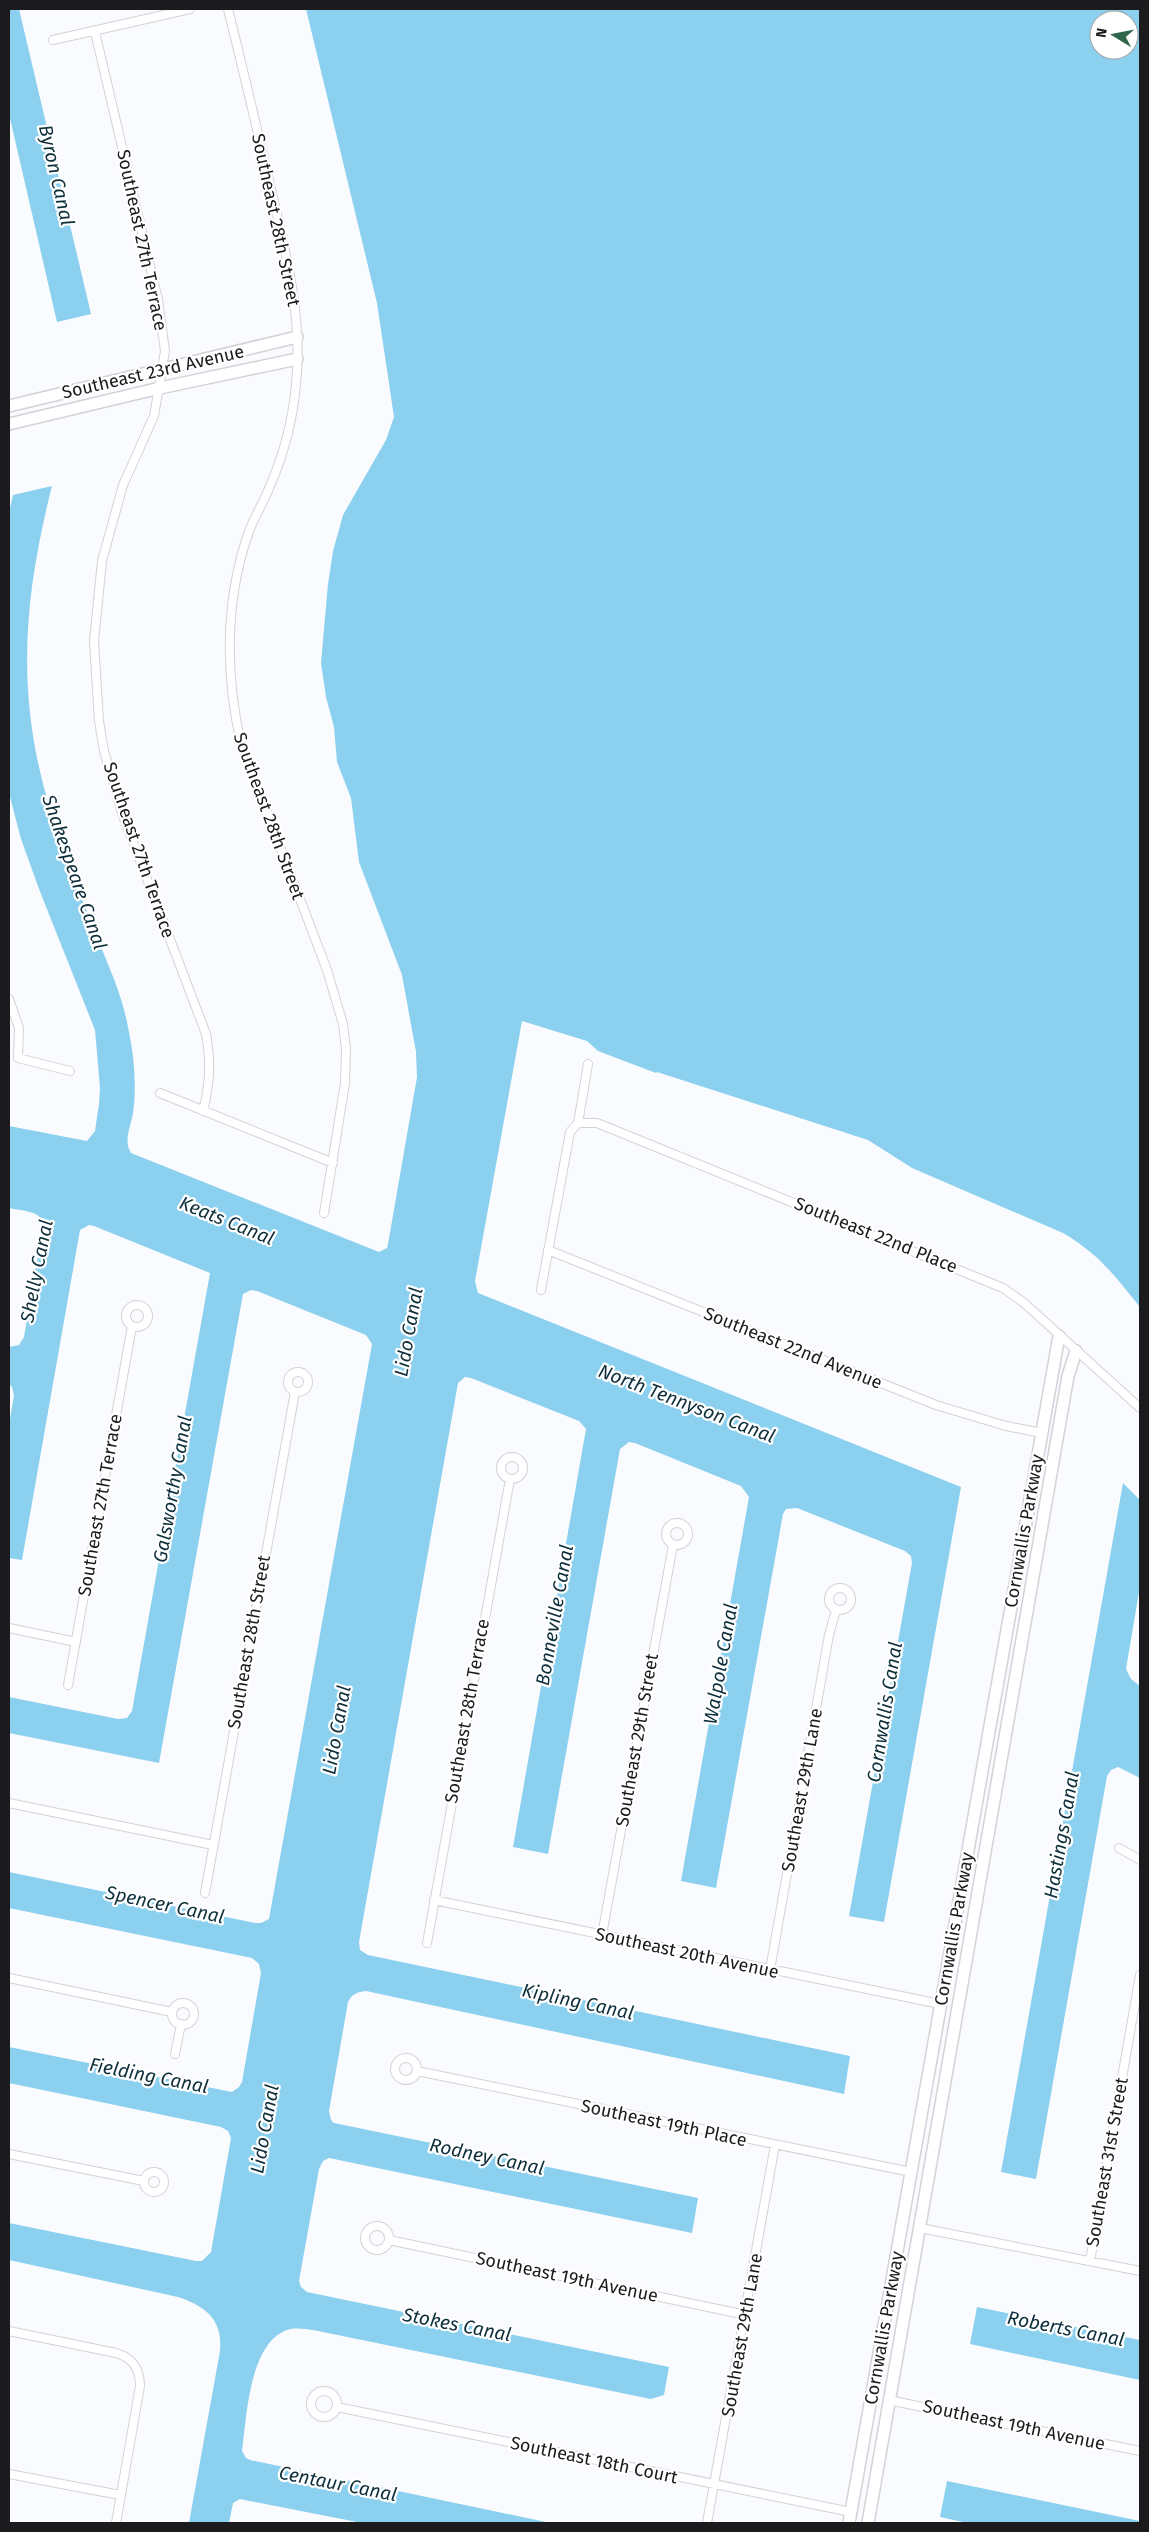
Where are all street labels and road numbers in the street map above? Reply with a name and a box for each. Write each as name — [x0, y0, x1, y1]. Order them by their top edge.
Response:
street label: Southeast 28th Street — [247, 132, 305, 309]
street label: Southeast 27th Terrace — [112, 147, 172, 333]
street label: Southeast 23rd Avenue — [60, 340, 246, 404]
street label: Southeast 28th Street — [229, 729, 310, 903]
street label: Southeast 27th Terrace — [99, 759, 179, 941]
street label: Southeast 22nd Place — [791, 1192, 961, 1278]
street label: Southeast 22nd Avenue — [701, 1302, 885, 1394]
street label: Southeast 27th Terrace — [73, 1412, 127, 1598]
street label: Cornwallis Parkway — [1000, 1452, 1048, 1609]
street label: Southeast 28th Street — [223, 1553, 275, 1731]
street label: Southeast 28th Terrace — [440, 1617, 494, 1805]
street label: Southeast 29th Street — [611, 1651, 663, 1828]
street label: Southeast 29th Lane — [777, 1706, 827, 1874]
street label: Cornwallis Parkway — [930, 1850, 978, 2007]
street label: Southeast 20th Avenue — [593, 1923, 781, 1983]
street label: Southeast 31st Street — [1081, 2075, 1133, 2248]
street label: Southeast 19th Place — [579, 2095, 749, 2151]
street label: Southeast 19th Avenue — [474, 2247, 660, 2307]
street label: Cornwallis Parkway — [860, 2249, 908, 2406]
street label: Southeast 29th Lane — [717, 2251, 767, 2419]
street label: Southeast 19th Avenue — [921, 2395, 1107, 2455]
street label: Southeast 18th Court — [508, 2432, 680, 2489]

